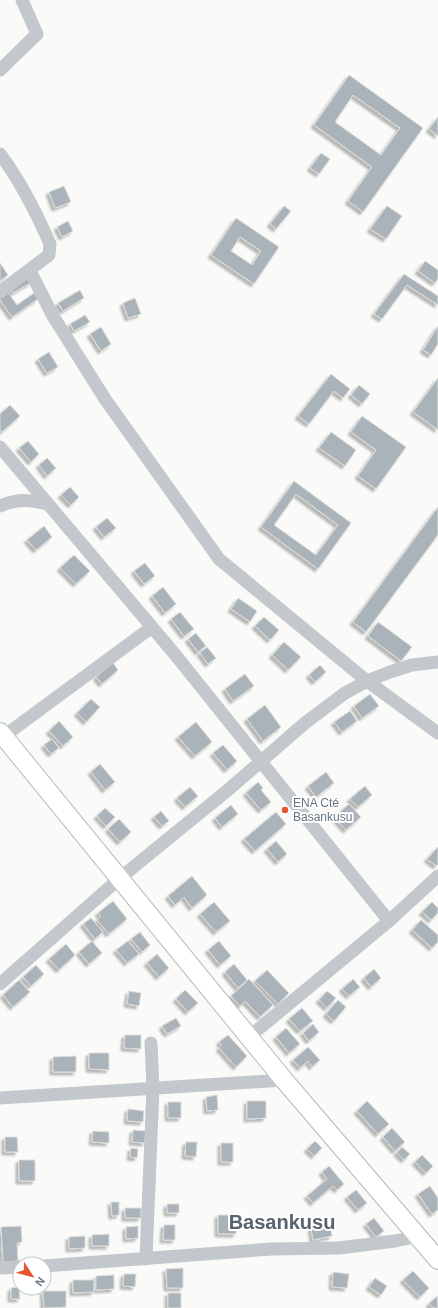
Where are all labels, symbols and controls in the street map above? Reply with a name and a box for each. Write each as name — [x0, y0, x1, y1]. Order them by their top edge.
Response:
place label: ENA Cté Basankusu — [293, 796, 352, 824]
marker: ENA Cté Basankusu — [280, 805, 290, 815]
district label: Basankusu — [229, 1211, 335, 1233]
north arrow — [12, 1256, 52, 1296]
text: N — [33, 1275, 47, 1289]

